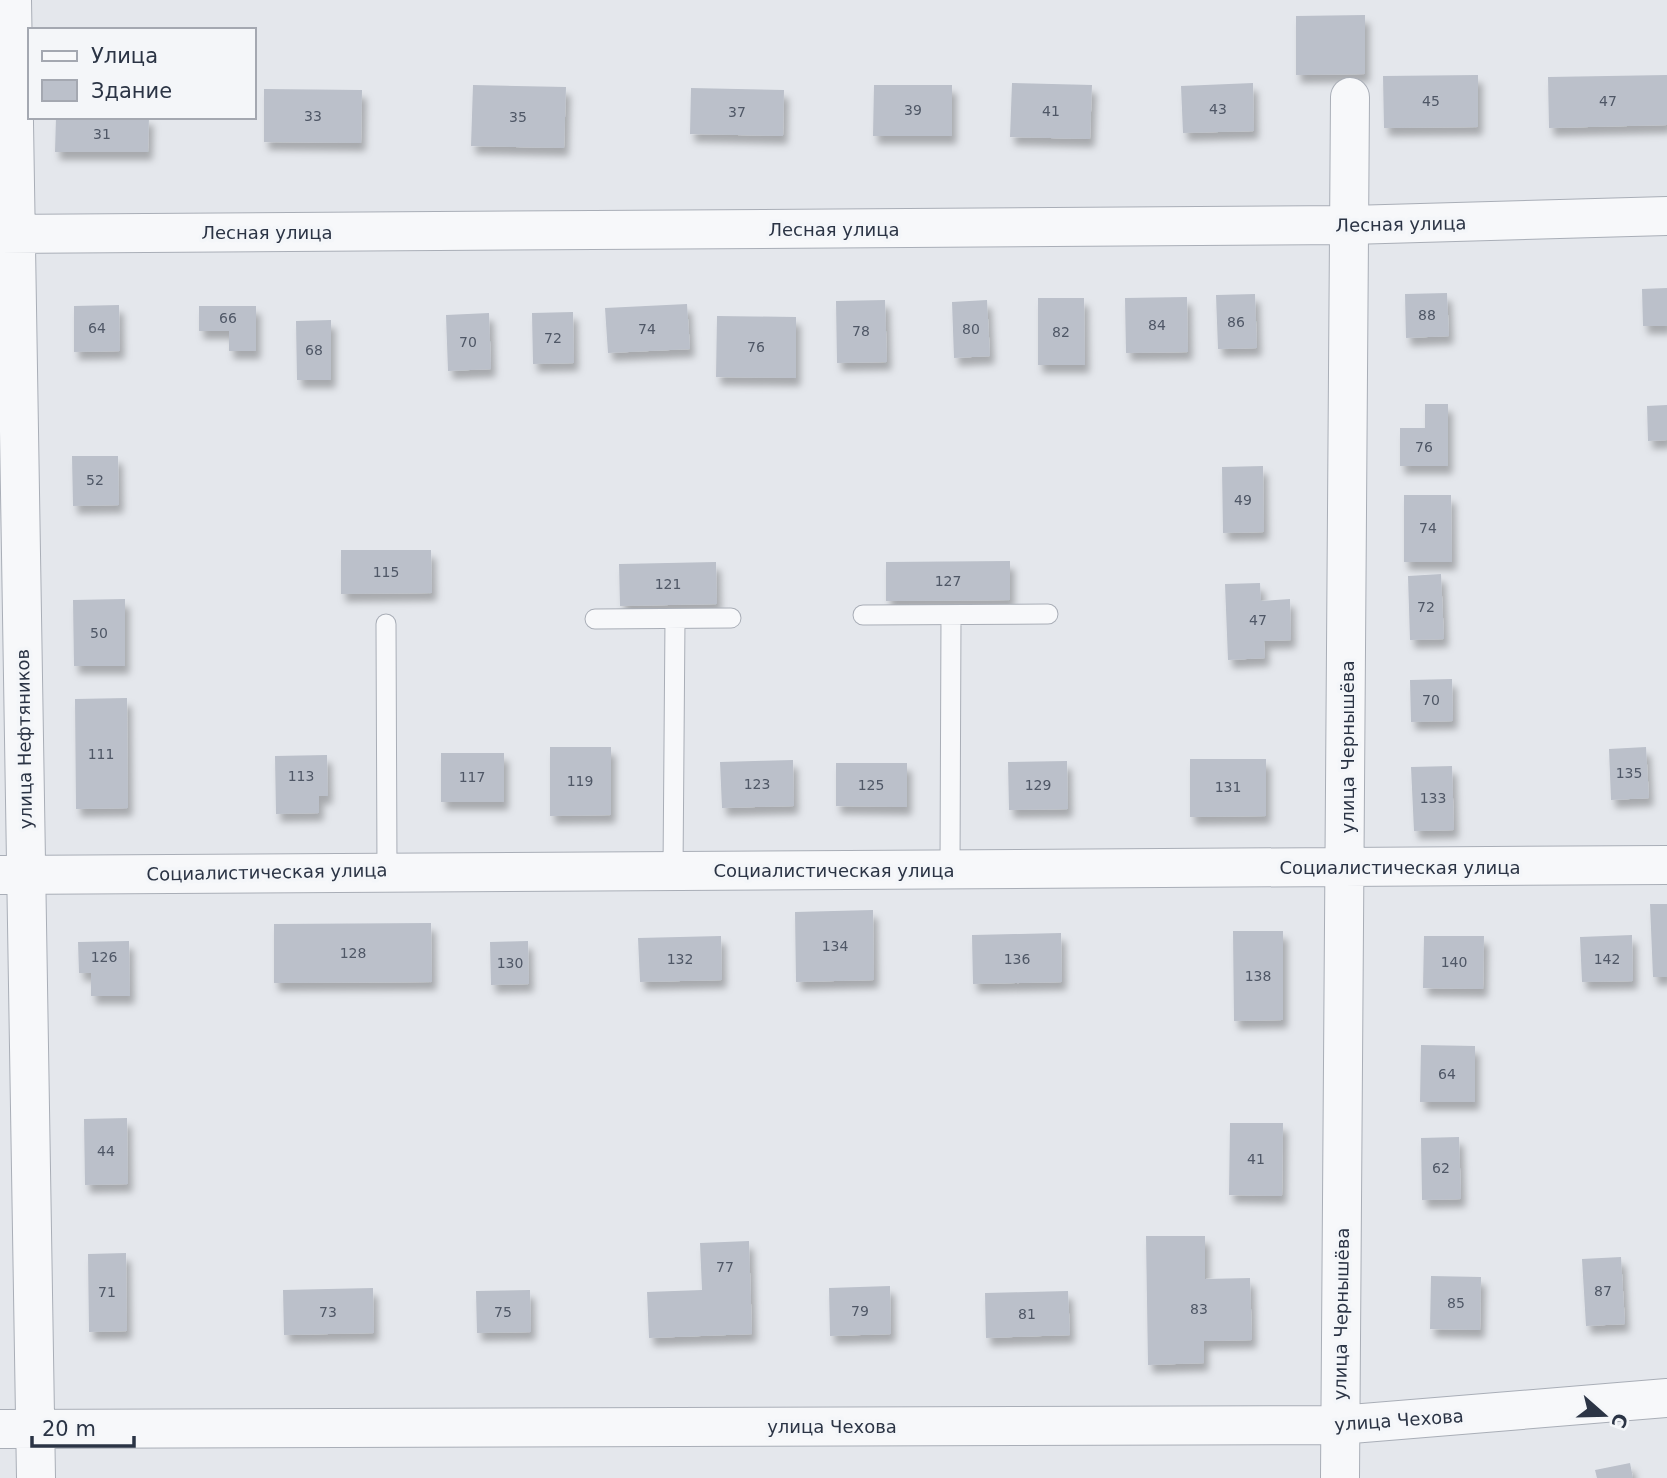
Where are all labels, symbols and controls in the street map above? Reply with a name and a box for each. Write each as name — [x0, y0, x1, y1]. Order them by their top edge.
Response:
legend — [28, 28, 256, 119]
text: Улица — [91, 44, 158, 68]
text: Здание — [91, 79, 172, 103]
house number: 45 — [1422, 93, 1440, 109]
house number: 47 — [1599, 93, 1617, 109]
house number: 43 — [1209, 101, 1227, 117]
house number: 39 — [904, 102, 922, 118]
house number: 41 — [1042, 103, 1060, 119]
house number: 37 — [728, 104, 746, 120]
house number: 33 — [304, 108, 322, 124]
house number: 35 — [509, 109, 527, 125]
house number: 31 — [93, 126, 111, 142]
street label: Лесная улица — [1335, 212, 1467, 236]
street label: Лесная улица — [769, 219, 900, 240]
street label: Лесная улица — [202, 222, 333, 243]
house number: 88 — [1418, 307, 1436, 323]
house number: 66 — [219, 310, 237, 326]
house number: 86 — [1227, 314, 1245, 330]
house number: 84 — [1148, 317, 1166, 333]
house number: 64 — [88, 320, 106, 336]
house number: 74 — [638, 321, 656, 337]
house number: 80 — [962, 321, 980, 337]
house number: 78 — [852, 323, 870, 339]
house number: 82 — [1052, 324, 1070, 340]
house number: 72 — [544, 330, 562, 346]
house number: 70 — [459, 334, 477, 350]
house number: 76 — [747, 339, 765, 355]
house number: 68 — [305, 342, 323, 358]
house number: 76 — [1415, 439, 1433, 455]
house number: 52 — [86, 472, 104, 488]
house number: 49 — [1234, 492, 1252, 508]
house number: 74 — [1419, 520, 1437, 536]
house number: 115 — [373, 564, 399, 580]
house number: 127 — [935, 573, 961, 589]
house number: 121 — [655, 576, 681, 592]
house number: 72 — [1417, 599, 1435, 615]
house number: 47 — [1249, 612, 1267, 628]
house number: 50 — [90, 625, 108, 641]
street label: улица Нефтяников — [12, 649, 36, 829]
street label: улица Чернышёва — [1337, 661, 1358, 833]
house number: 70 — [1422, 692, 1440, 708]
house number: 111 — [88, 746, 114, 762]
house number: 135 — [1616, 765, 1642, 781]
house number: 113 — [288, 768, 314, 784]
house number: 117 — [459, 769, 485, 785]
house number: 119 — [567, 773, 593, 789]
house number: 123 — [744, 776, 770, 792]
house number: 125 — [858, 777, 884, 793]
house number: 129 — [1025, 777, 1051, 793]
house number: 131 — [1215, 779, 1241, 795]
house number: 133 — [1420, 790, 1446, 806]
street label: Социалистическая улица — [1279, 857, 1521, 878]
street label: Социалистическая улица — [146, 859, 388, 885]
street label: Социалистическая улица — [713, 860, 955, 881]
house number: 134 — [822, 938, 848, 954]
house number: 128 — [340, 945, 366, 961]
house number: 126 — [91, 949, 117, 965]
house number: 132 — [667, 951, 693, 967]
house number: 136 — [1004, 951, 1030, 967]
house number: 142 — [1594, 951, 1620, 967]
house number: 140 — [1441, 954, 1467, 970]
house number: 130 — [497, 955, 523, 971]
house number: 138 — [1245, 968, 1271, 984]
house number: 64 — [1438, 1066, 1456, 1082]
house number: 44 — [97, 1143, 115, 1159]
house number: 41 — [1247, 1151, 1265, 1167]
house number: 62 — [1432, 1160, 1450, 1176]
street label: улица Чернышёва — [1329, 1227, 1353, 1401]
house number: 77 — [716, 1259, 734, 1275]
house number: 87 — [1594, 1283, 1612, 1299]
house number: 71 — [98, 1284, 116, 1300]
house number: 85 — [1447, 1295, 1465, 1311]
house number: 83 — [1190, 1301, 1208, 1317]
house number: 79 — [851, 1303, 869, 1319]
house number: 73 — [319, 1304, 337, 1320]
house number: 75 — [494, 1304, 512, 1320]
house number: 81 — [1018, 1306, 1036, 1322]
north arrow — [1569, 1380, 1639, 1450]
scale bar — [32, 1404, 133, 1448]
street label: улица Чехова — [1334, 1405, 1464, 1435]
text: С — [1607, 1410, 1633, 1431]
street label: улица Чехова — [767, 1416, 897, 1437]
text: 20 m — [42, 1417, 96, 1441]

